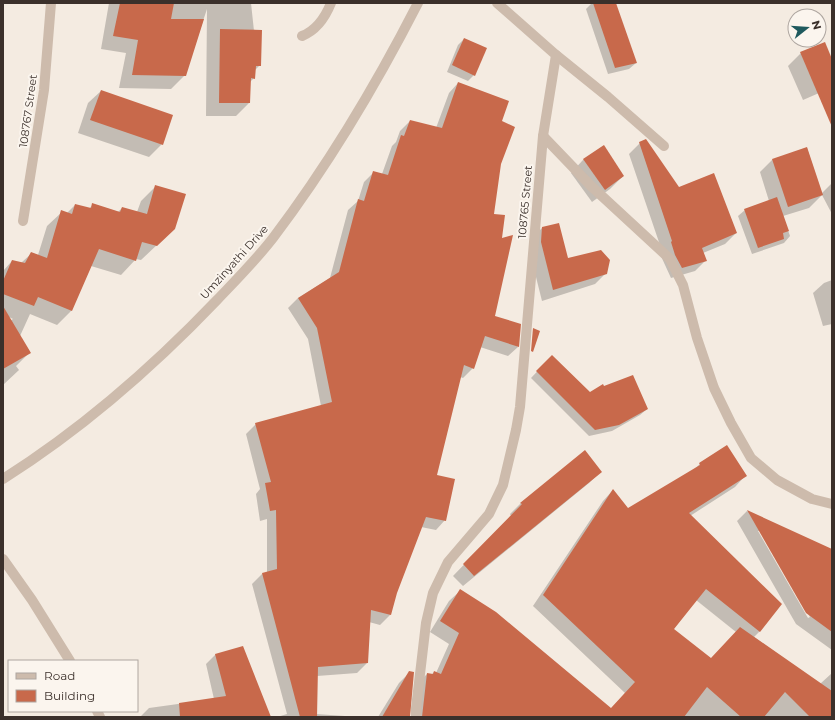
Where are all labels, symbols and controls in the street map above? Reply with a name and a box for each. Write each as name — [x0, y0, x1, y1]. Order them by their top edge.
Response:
north arrow — [787, 8, 827, 48]
text: N — [809, 19, 825, 31]
street label: 108767 Street — [16, 73, 40, 148]
street label: 108765 Street — [515, 164, 535, 239]
street label: Umzinyathi Drive — [197, 222, 271, 302]
legend — [8, 660, 138, 712]
text: Road — [44, 668, 75, 683]
text: Building — [44, 688, 95, 703]

